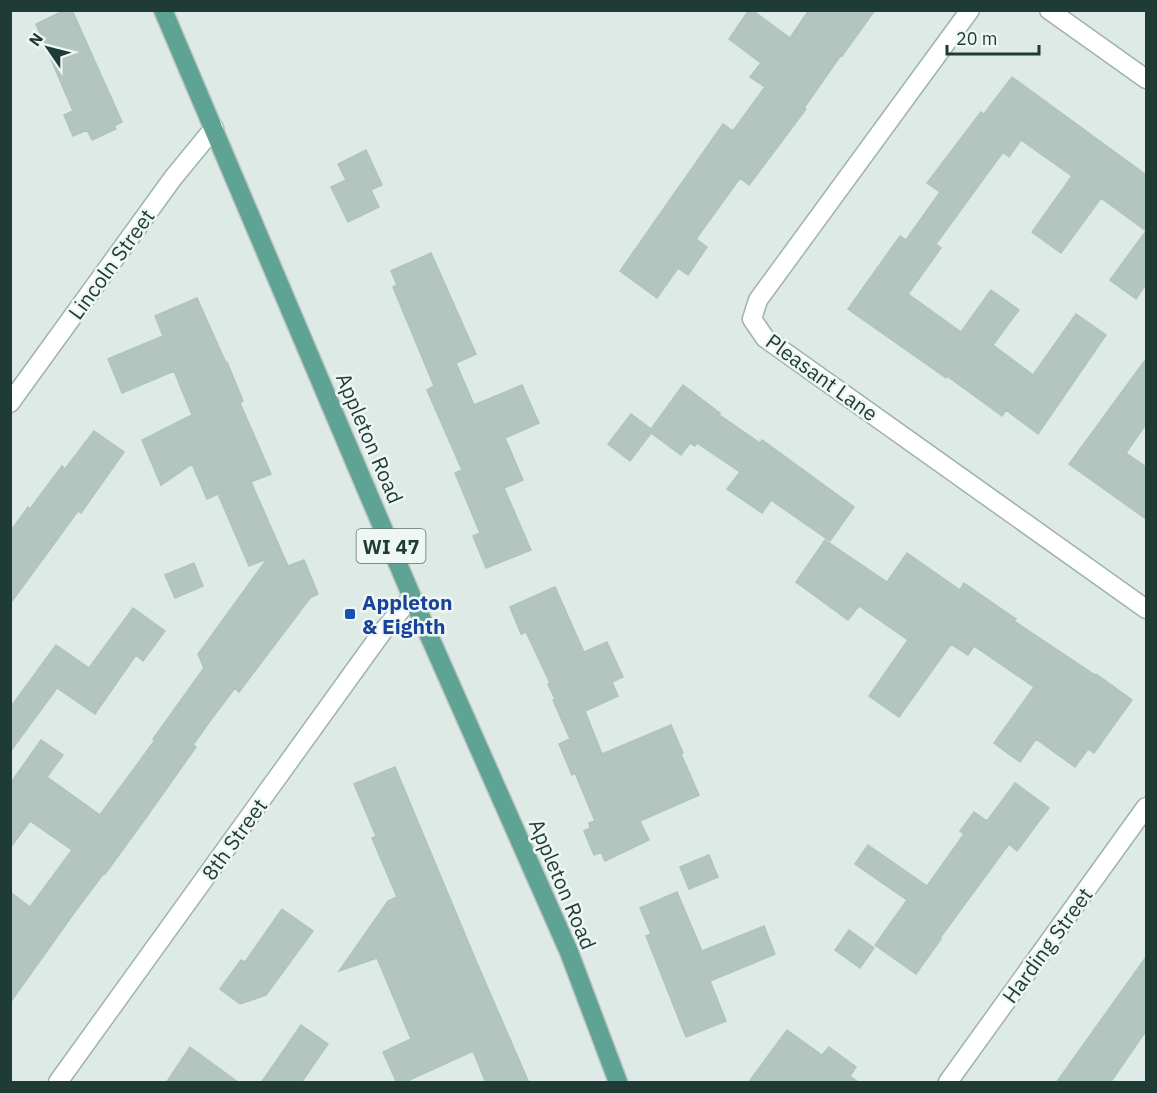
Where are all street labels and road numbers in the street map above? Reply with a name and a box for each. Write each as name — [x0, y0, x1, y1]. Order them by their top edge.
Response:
street label: Lincoln Street — [61, 203, 161, 325]
street label: Pleasant Lane — [760, 327, 884, 427]
street label: Appleton Road — [330, 368, 410, 508]
road number: WI 47 — [356, 529, 426, 563]
street label: 8th Street — [195, 793, 273, 885]
street label: Appleton Road — [523, 814, 603, 954]
street label: Harding Street — [996, 881, 1098, 1009]

